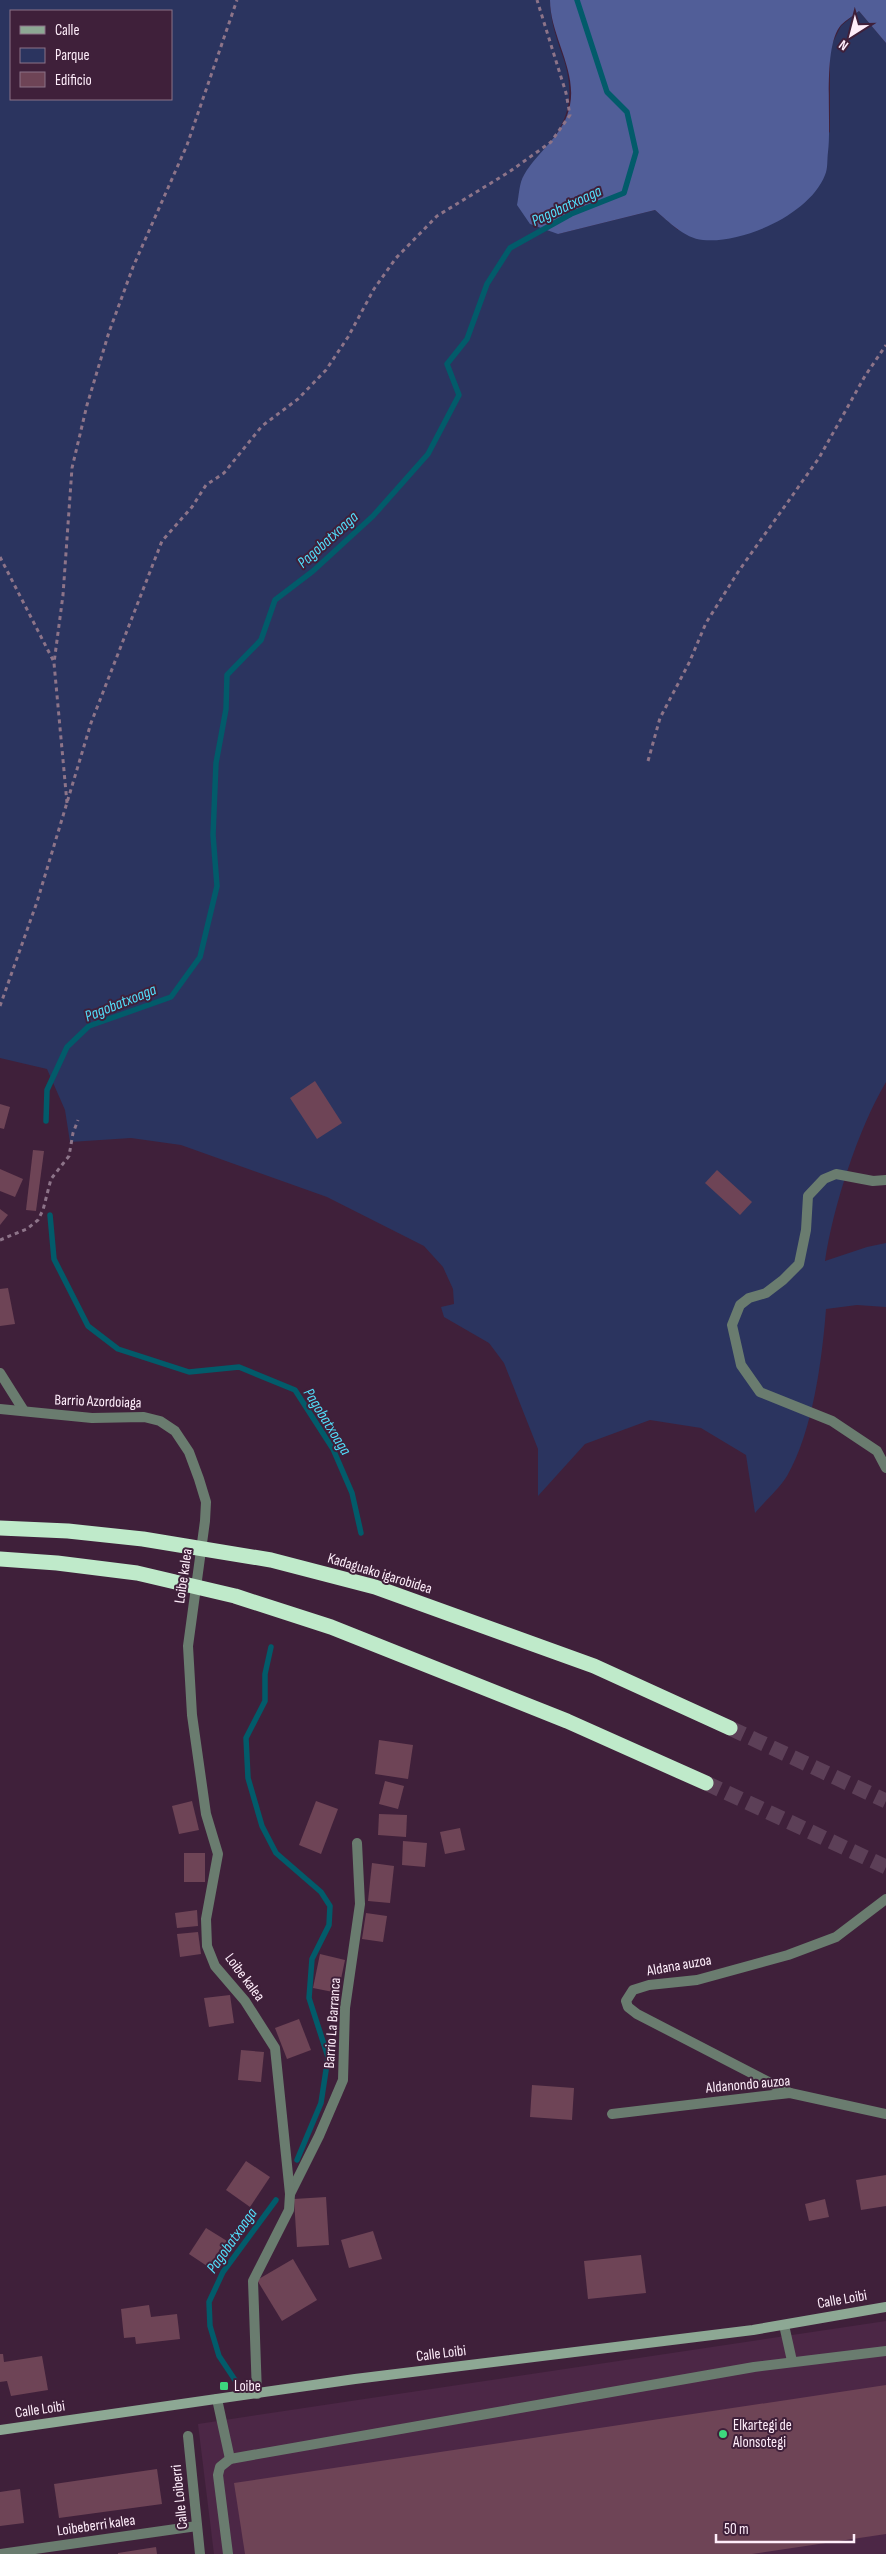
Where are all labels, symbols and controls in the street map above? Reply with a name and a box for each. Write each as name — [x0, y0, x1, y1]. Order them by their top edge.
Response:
legend — [10, 10, 172, 100]
north arrow — [826, 10, 876, 60]
text: Calle — [55, 21, 79, 40]
text: N — [836, 36, 852, 54]
text: Parque — [55, 46, 90, 65]
text: Edificio — [55, 71, 92, 90]
water label: Pagobatxoaga — [528, 182, 605, 231]
water label: Pagobatxoaga — [294, 507, 363, 572]
water label: Pagobatxoaga — [82, 980, 160, 1026]
water label: Pagobatxoaga — [299, 1385, 355, 1459]
street label: Barrio Azordoiaga — [54, 1390, 142, 1413]
street label: Loibe kalea — [170, 1547, 197, 1605]
street label: Kadaguako igarobidea — [325, 1549, 435, 1598]
street label: Loibe kalea — [220, 1950, 269, 2005]
street label: Aldana auzoa — [644, 1950, 713, 1981]
street label: Barrio La Barranca — [320, 1977, 345, 2069]
street label: Aldanondo auzoa — [704, 2071, 791, 2098]
water label: Pagobatxoaga — [203, 2204, 262, 2277]
street label: Calle Loibi — [816, 2286, 869, 2313]
street label: Calle Loibi — [415, 2341, 467, 2366]
place label: Loibe — [234, 2377, 261, 2396]
marker: Loibe — [218, 2380, 230, 2392]
street label: Calle Loibi — [14, 2397, 66, 2422]
place label: Elkartegi de Alonsotegi — [732, 2416, 792, 2452]
marker: Elkartegi de Alonsotegi — [717, 2428, 729, 2440]
street label: Calle Loiberri — [167, 2464, 192, 2530]
street label: Loibeberri kalea — [56, 2511, 137, 2540]
scale bar — [716, 2512, 854, 2544]
text: 50 m — [724, 2520, 749, 2539]

